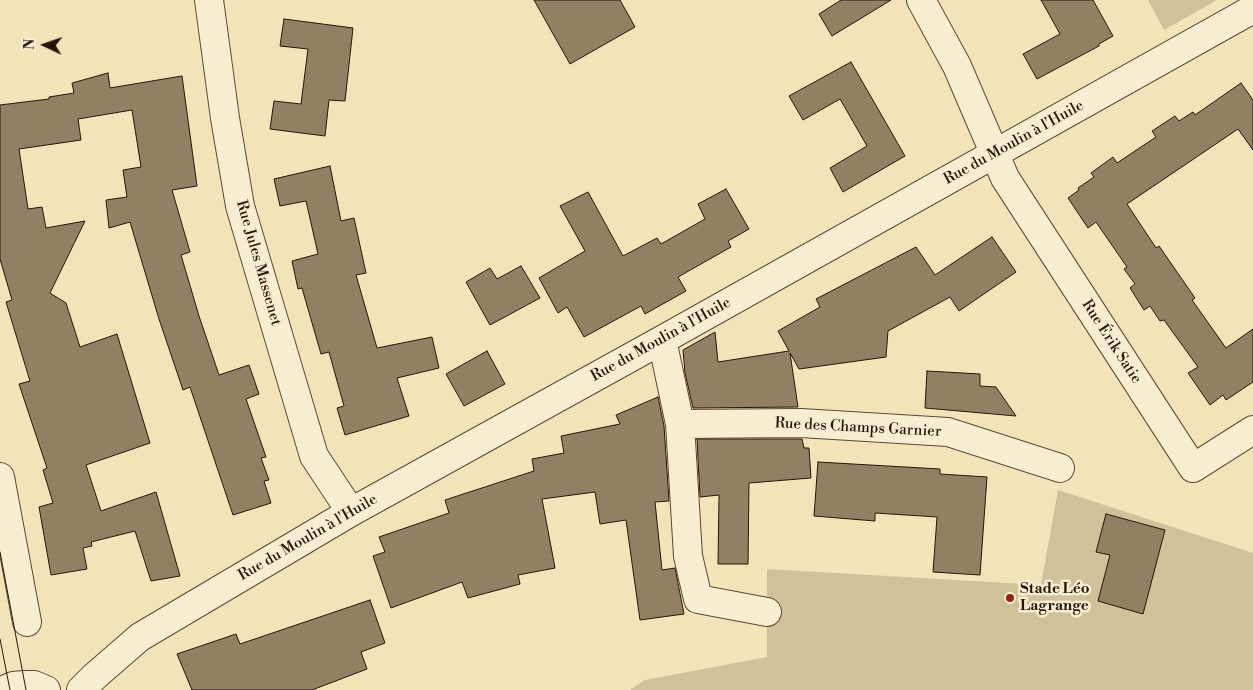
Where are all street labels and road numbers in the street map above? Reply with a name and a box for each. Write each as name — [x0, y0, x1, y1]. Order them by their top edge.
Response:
street label: Rue du Moulin à l'Huile — [941, 97, 1087, 189]
street label: Rue Jules Massenet — [231, 198, 285, 328]
street label: Rue du Moulin à l'Huile — [588, 294, 734, 386]
street label: Rue Érik Satie — [1077, 297, 1145, 387]
street label: Rue des Champs Garnier — [774, 415, 942, 441]
street label: Rue du Moulin à l'Huile — [235, 491, 381, 585]

